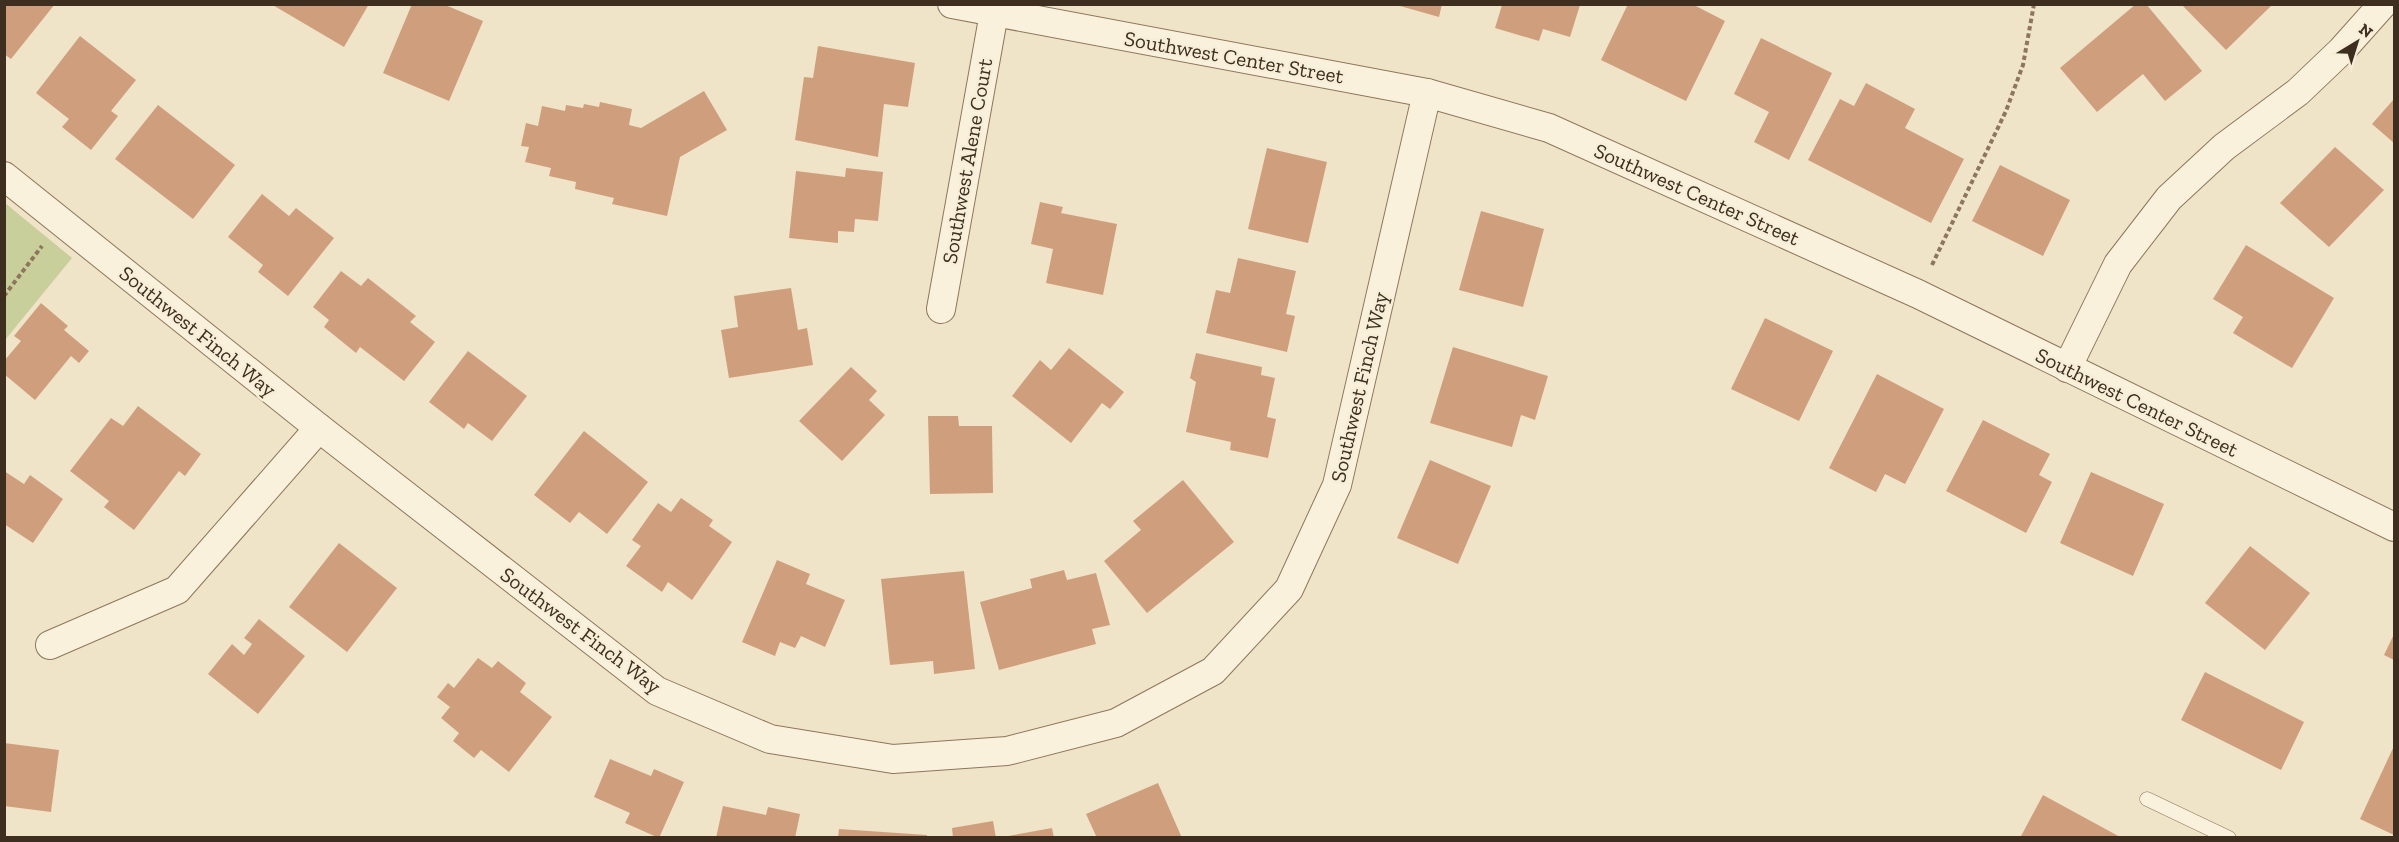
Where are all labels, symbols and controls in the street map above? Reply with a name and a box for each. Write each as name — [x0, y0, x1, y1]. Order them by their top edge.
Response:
north arrow — [2327, 12, 2387, 72]
text: N — [2355, 19, 2377, 42]
street label: Southwest Center Street — [1122, 25, 1346, 89]
street label: Southwest Alene Court — [937, 56, 997, 266]
street label: Southwest Center Street — [1590, 137, 1804, 251]
street label: Southwest Finch Way — [115, 260, 282, 402]
street label: Southwest Finch Way — [1325, 289, 1393, 485]
street label: Southwest Center Street — [2032, 342, 2242, 462]
street label: Southwest Finch Way — [496, 561, 666, 699]

